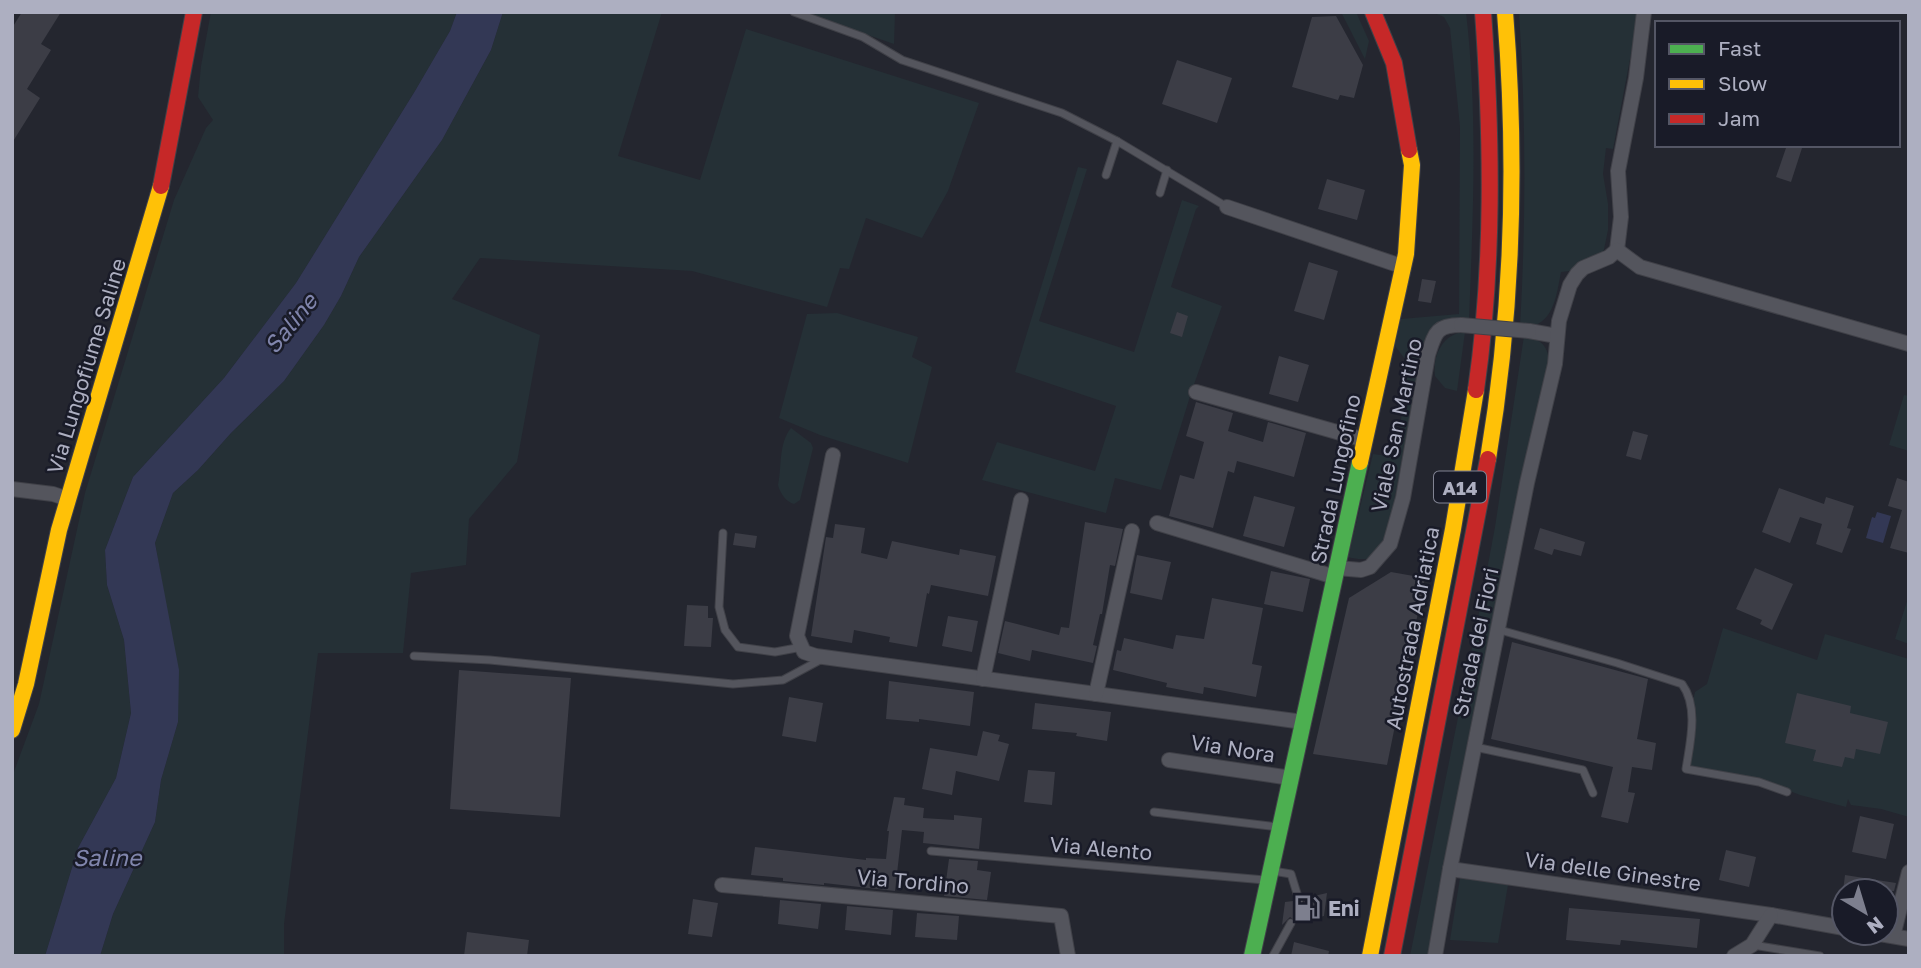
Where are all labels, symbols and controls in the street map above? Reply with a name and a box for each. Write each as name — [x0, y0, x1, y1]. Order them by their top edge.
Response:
legend — [1655, 21, 1900, 147]
text: Fast — [1718, 35, 1761, 61]
text: Slow — [1718, 70, 1767, 96]
text: Jam — [1718, 105, 1760, 131]
street label: Via Lungofiume Saline — [41, 255, 131, 477]
water label: Saline — [257, 286, 324, 359]
street label: Viale San Martino — [1365, 336, 1427, 514]
street label: Strada Lungofino — [1304, 392, 1366, 566]
road number: A14 — [1434, 472, 1486, 502]
street label: Autostrada Adriatica — [1380, 524, 1444, 732]
street label: Strada dei Fiori — [1447, 565, 1503, 719]
street label: Via Nora — [1189, 728, 1277, 768]
street label: Via Alento — [1049, 831, 1153, 865]
water label: Saline — [73, 843, 143, 871]
street label: Via delle Ginestre — [1523, 846, 1703, 896]
street label: Via Tordino — [856, 863, 970, 899]
north arrow — [1830, 877, 1900, 947]
fuel station icon: Eni — [1292, 893, 1322, 923]
place label: Eni — [1328, 895, 1360, 921]
text: N — [1863, 912, 1889, 939]

